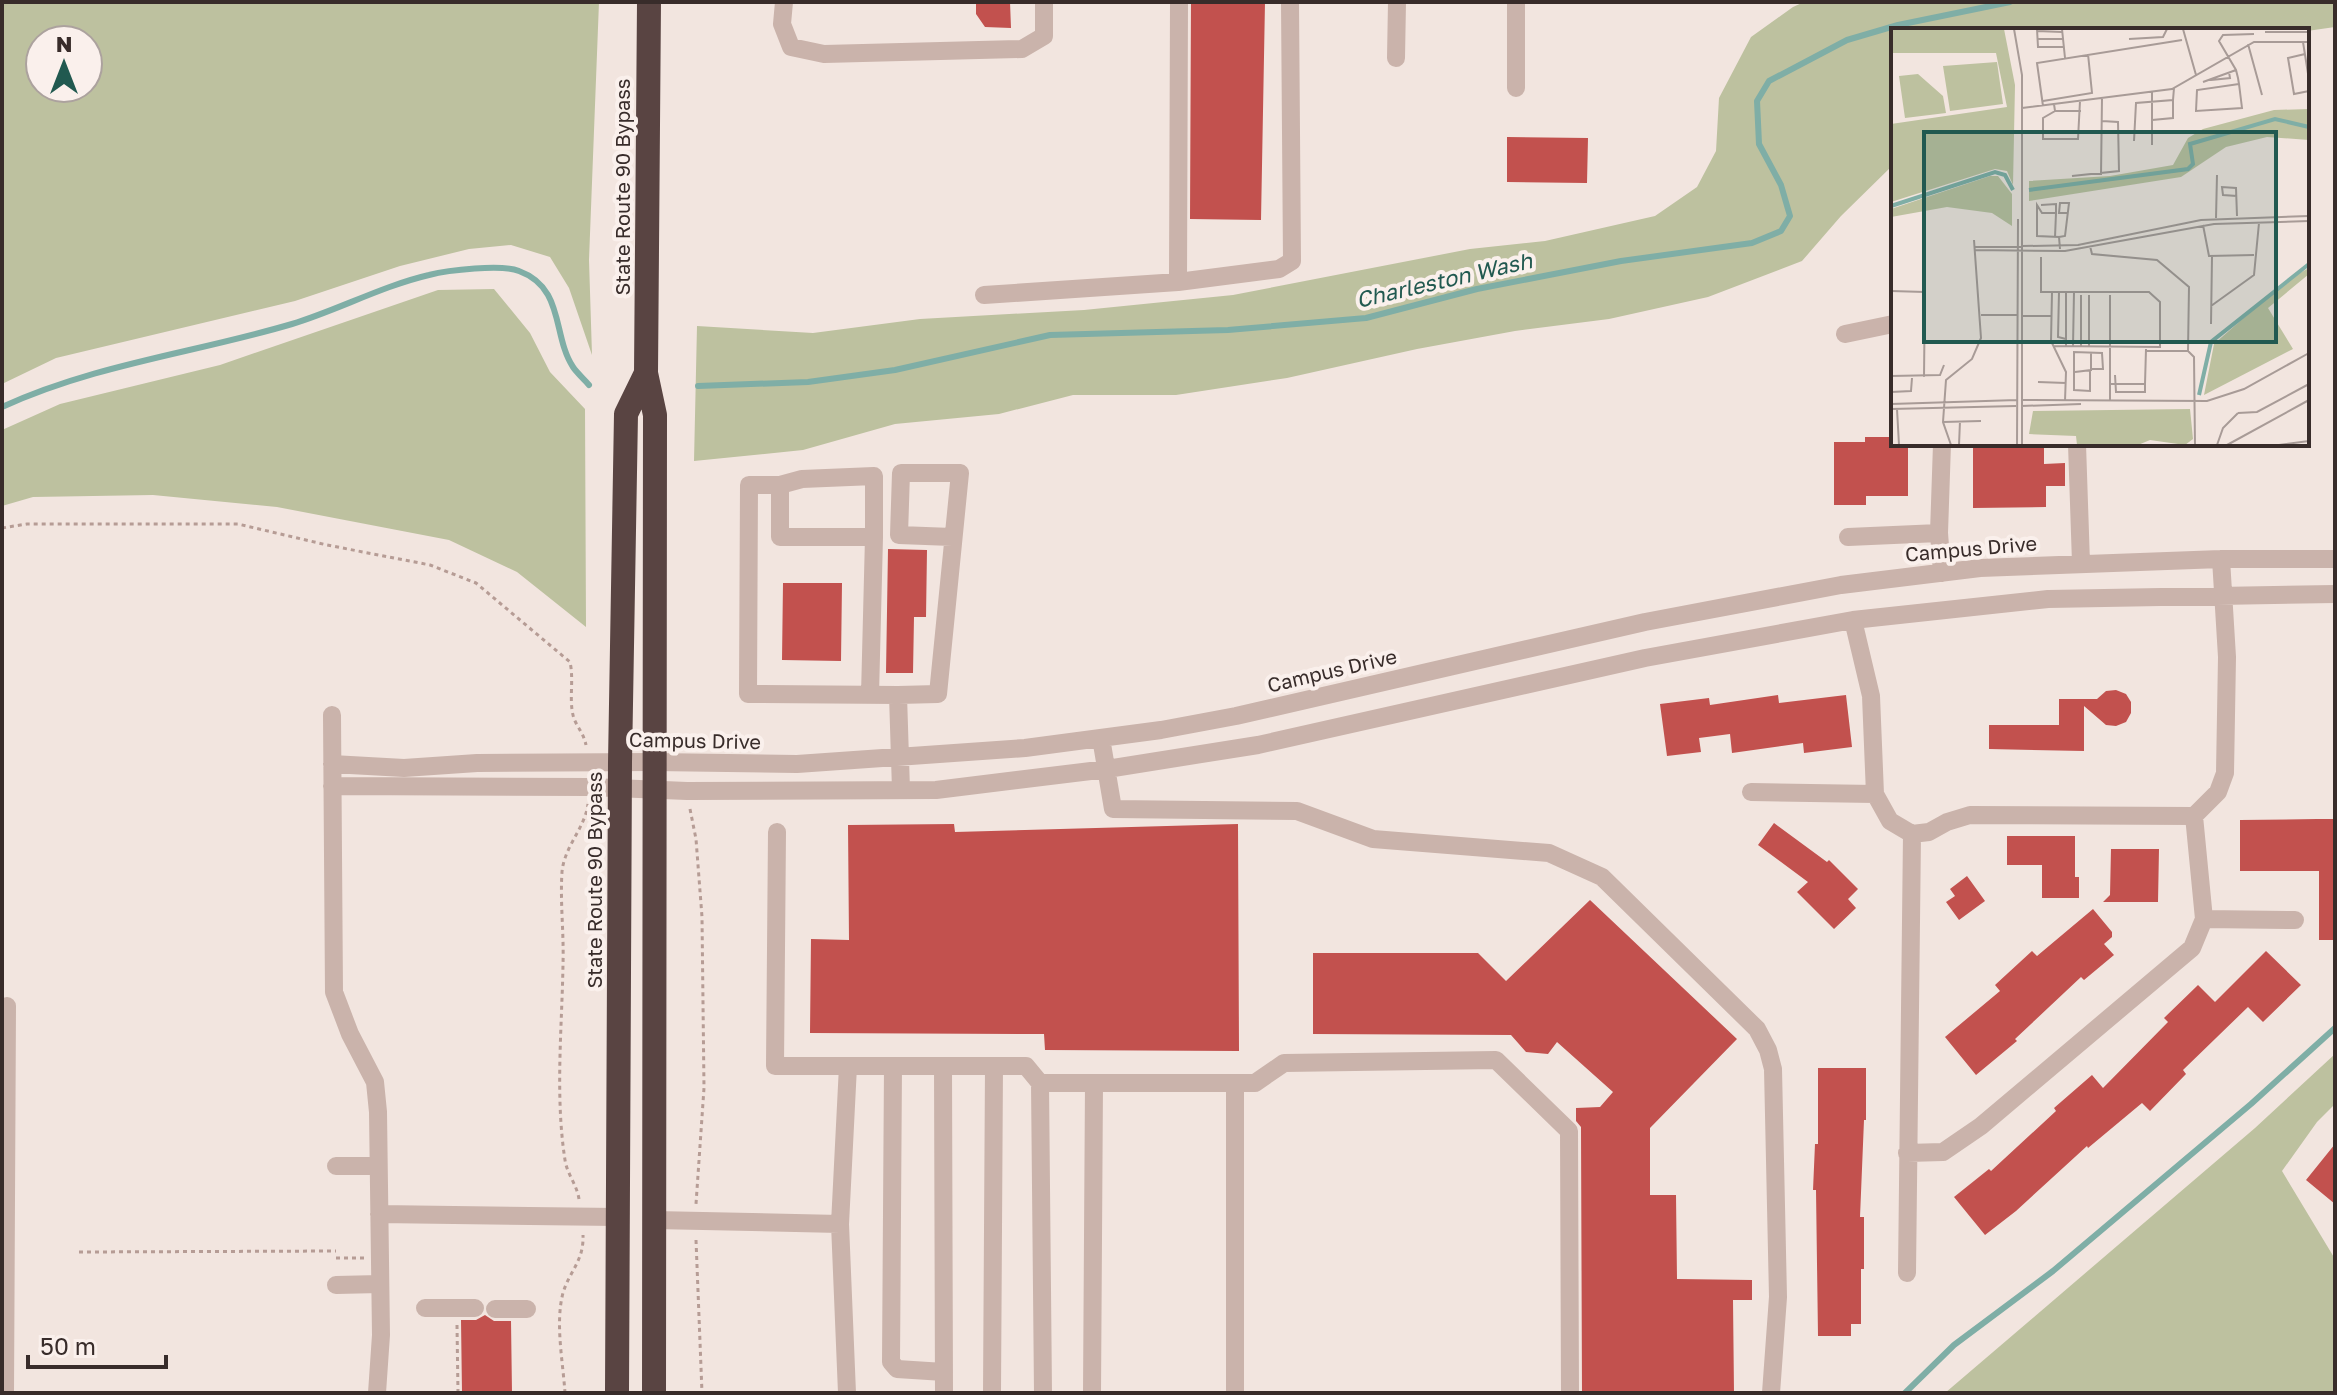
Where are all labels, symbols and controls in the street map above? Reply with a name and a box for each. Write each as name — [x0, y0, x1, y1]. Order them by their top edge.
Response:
north arrow — [24, 24, 104, 104]
inset map — [1891, 28, 2309, 446]
text: N — [56, 30, 72, 57]
street label: State Route 90 Bypass — [610, 79, 634, 295]
water label: Charleston Wash — [1353, 246, 1536, 313]
street label: Campus Drive — [1904, 530, 2038, 566]
street label: Campus Drive — [1265, 643, 1399, 697]
street label: Campus Drive — [629, 727, 761, 753]
street label: State Route 90 Bypass — [582, 772, 606, 988]
scale bar — [28, 1319, 166, 1369]
text: 50 m — [40, 1331, 96, 1360]

